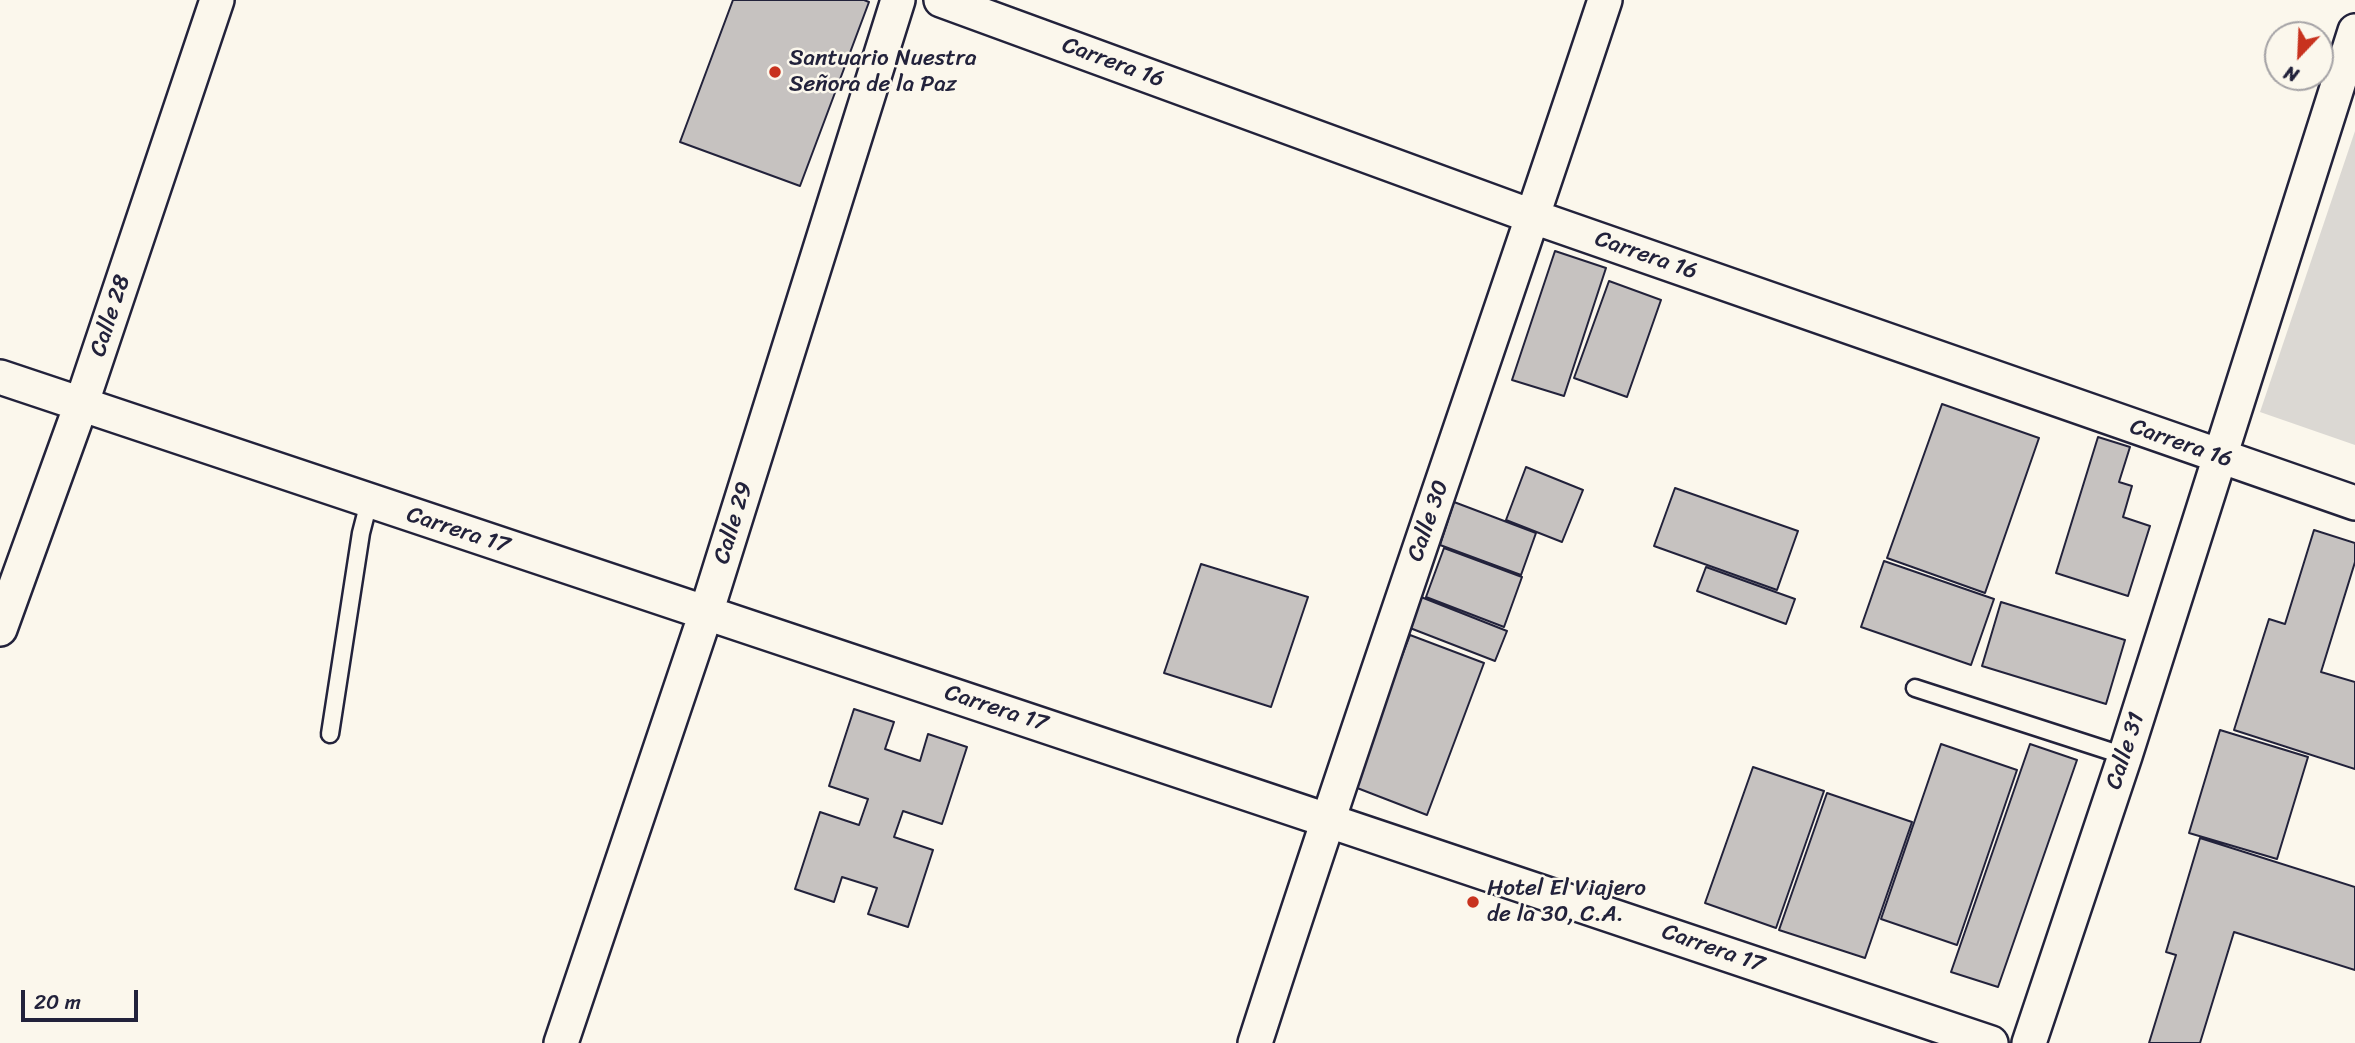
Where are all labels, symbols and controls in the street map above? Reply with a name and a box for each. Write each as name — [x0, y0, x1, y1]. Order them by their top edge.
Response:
north arrow — [2264, 21, 2334, 91]
street label: Carrera 16 — [1058, 32, 1168, 94]
place label: Santuario Nuestra Señora de la Paz — [789, 45, 976, 99]
text: N — [2279, 56, 2304, 92]
marker: Santuario Nuestra Señora de la Paz — [767, 64, 783, 80]
street label: Carrera 16 — [1591, 226, 1701, 286]
street label: Calle 28 — [85, 272, 137, 360]
street label: Carrera 16 — [2126, 414, 2236, 474]
street label: Calle 30 — [1402, 477, 1456, 565]
street label: Calle 29 — [708, 479, 760, 567]
street label: Carrera 17 — [403, 501, 513, 561]
street label: Carrera 17 — [941, 679, 1051, 739]
street label: Calle 31 — [2101, 709, 2151, 793]
place label: Hotel El Viajero de la 30, C.A. — [1487, 875, 1646, 929]
marker: Hotel El Viajero de la 30, C.A. — [1465, 894, 1481, 910]
street label: Carrera 17 — [1658, 919, 1768, 979]
scale bar — [24, 976, 142, 1020]
text: 20 m — [34, 983, 81, 1021]

